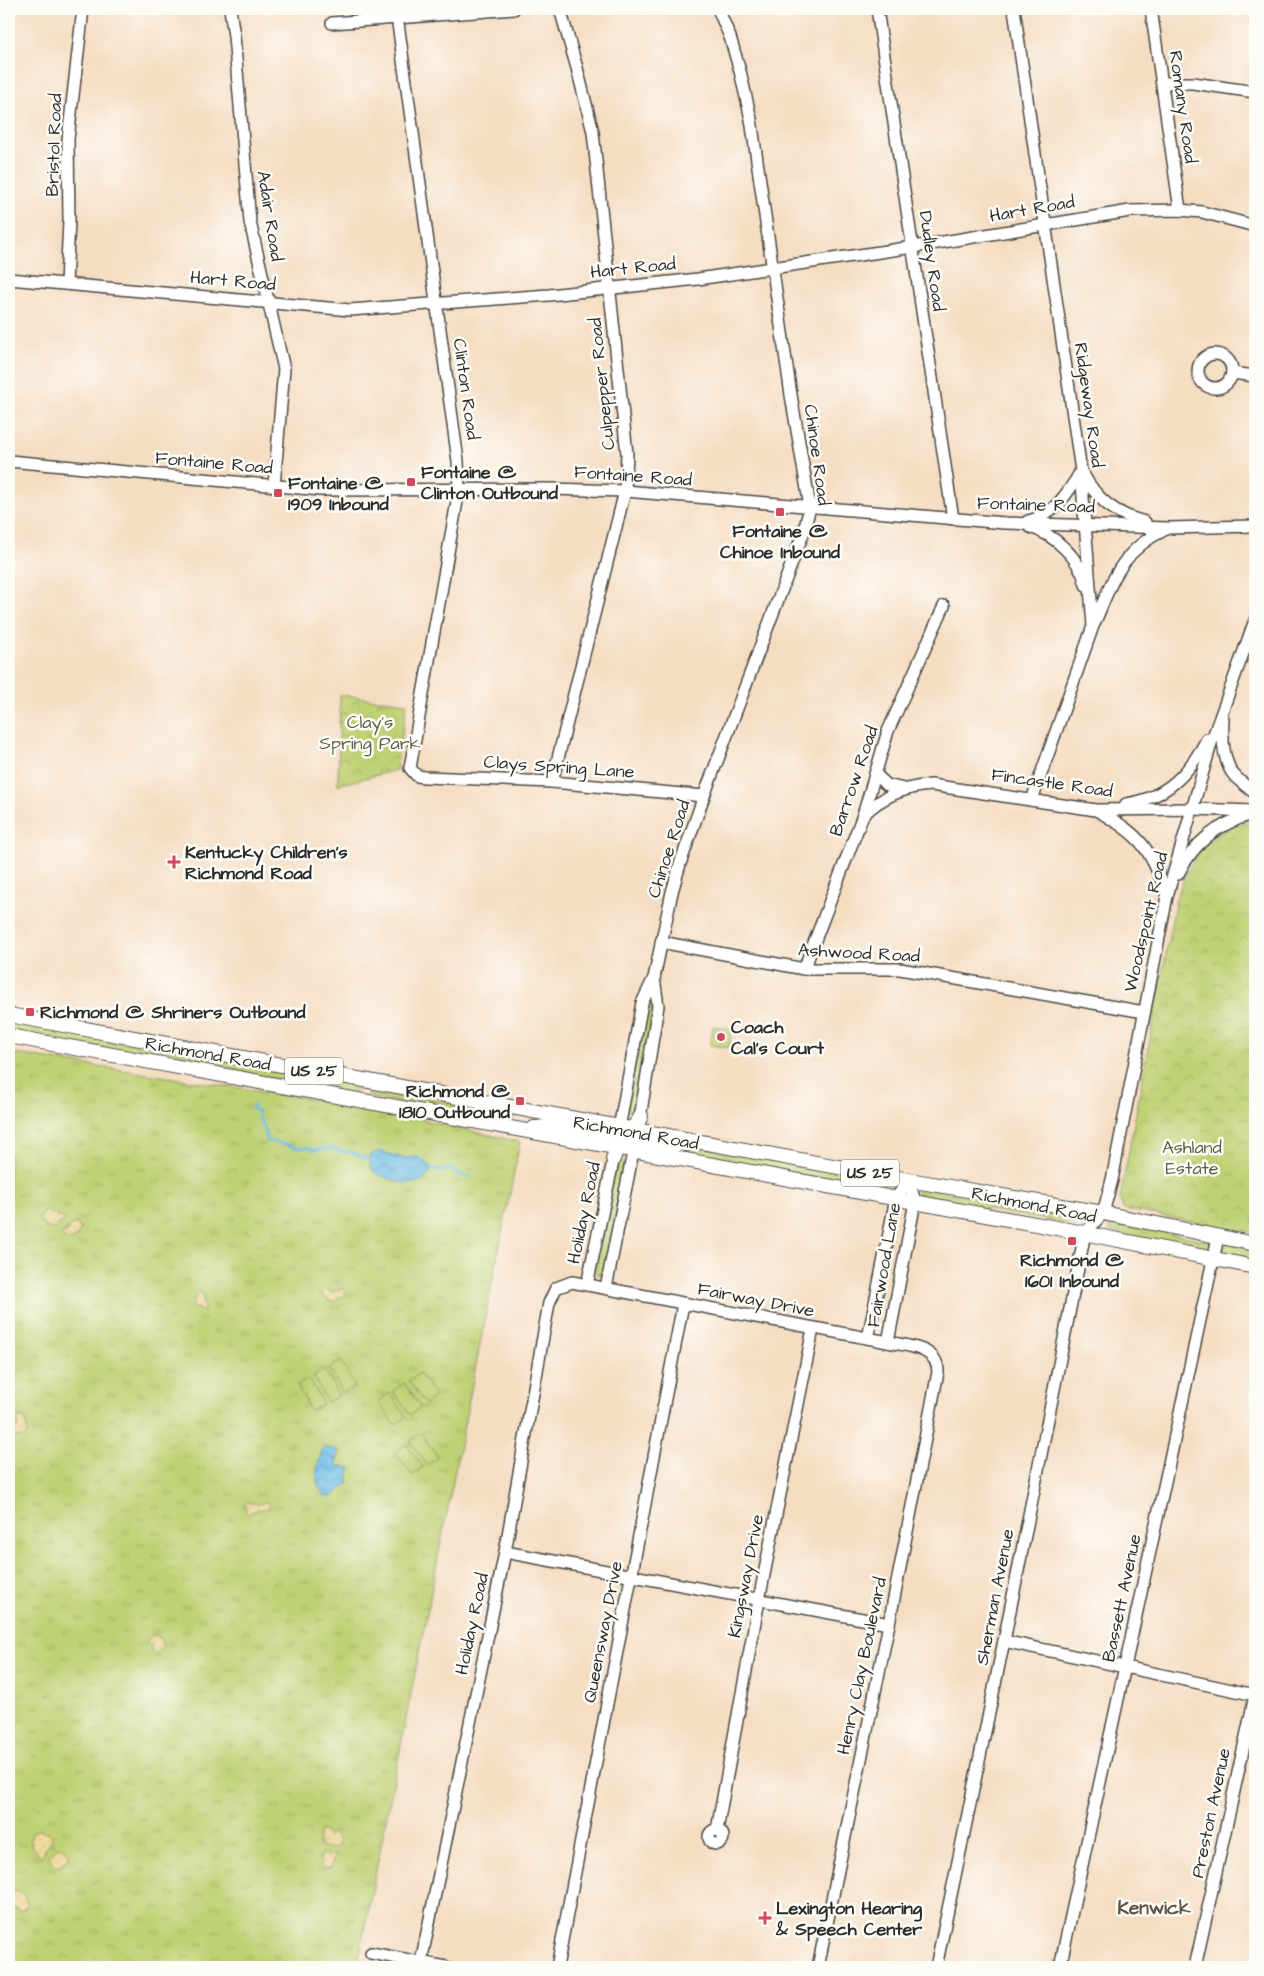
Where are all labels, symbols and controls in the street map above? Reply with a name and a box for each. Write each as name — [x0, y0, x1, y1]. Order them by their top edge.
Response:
street label: Romany Road — [1162, 49, 1203, 165]
street label: Bristol Road — [40, 93, 68, 197]
street label: Adair Road — [251, 169, 289, 263]
street label: Hart Road — [988, 189, 1076, 229]
street label: Dudley Road — [912, 209, 951, 313]
street label: Hart Road — [589, 251, 677, 285]
street label: Hart Road — [189, 265, 277, 297]
street label: Culpepper Road — [583, 317, 621, 451]
street label: Clinton Road — [447, 337, 485, 441]
street label: Ridgeway Road — [1067, 341, 1110, 469]
street label: Chinoe Road — [798, 403, 836, 507]
street label: Fontaine Road — [154, 445, 274, 481]
street label: Fontaine Road — [573, 459, 693, 493]
place label: Fontaine @ Clinton Outbound — [421, 460, 559, 506]
place label: Fontaine @ 1909 Inbound — [288, 471, 389, 517]
marker: Fontaine @ Clinton Outbound — [405, 476, 417, 488]
marker: Fontaine @ 1909 Inbound — [272, 487, 284, 499]
street label: Fontaine Road — [977, 490, 1095, 520]
marker: Fontaine @ Chinoe Inbound — [774, 506, 786, 518]
place label: Fontaine @ Chinoe Inbound — [720, 519, 841, 565]
park label: Clay's Spring Park — [319, 710, 421, 757]
street label: Barrow Road — [823, 723, 885, 839]
street label: Clays Spring Lane — [483, 749, 635, 786]
street label: Fincastle Road — [990, 762, 1114, 804]
street label: Chinoe Road — [641, 797, 697, 901]
place label: Kentucky Children's Richmond Road — [185, 840, 348, 886]
street label: Woodspoint Road — [1118, 849, 1174, 995]
marker: Kentucky Children's Richmond Road — [167, 855, 181, 869]
street label: Ashwood Road — [797, 937, 921, 969]
place label: Richmond @ Shriners Outbound — [40, 1000, 306, 1025]
marker: Richmond @ Shriners Outbound — [24, 1006, 36, 1018]
place label: Coach Cal's Court — [731, 1015, 825, 1061]
street label: Richmond Road — [143, 1031, 273, 1077]
marker: Coach Cal's Court — [715, 1031, 727, 1043]
road number: US 25 — [285, 1058, 343, 1084]
place label: Richmond @ 1810 Outbound — [399, 1079, 511, 1125]
marker: Richmond @ 1810 Outbound — [514, 1095, 526, 1107]
street label: Richmond Road — [571, 1110, 701, 1156]
park label: Ashland Estate — [1162, 1135, 1222, 1181]
street label: Holiday Road — [561, 1160, 608, 1266]
road number: US 25 — [841, 1160, 899, 1186]
street label: Richmond Road — [969, 1181, 1099, 1229]
street label: Fairwood Lane — [861, 1201, 907, 1329]
marker: Richmond @ 1601 Inbound — [1066, 1235, 1078, 1247]
place label: Richmond @ 1601 Inbound — [1020, 1248, 1124, 1294]
street label: Fairway Drive — [695, 1276, 817, 1325]
street label: Kingsway Drive — [722, 1512, 771, 1640]
street label: Sherman Avenue — [970, 1527, 1020, 1667]
street label: Bassett Avenue — [1096, 1532, 1148, 1664]
street label: Queensway Drive — [577, 1559, 630, 1705]
street label: Holiday Road — [449, 1571, 496, 1677]
street label: Henry Clay Boulevard — [831, 1575, 894, 1757]
street label: Preston Avenue — [1185, 1745, 1237, 1880]
district label: Kenwick — [1117, 1895, 1191, 1922]
place label: Lexington Hearing & Speech Center — [775, 1896, 923, 1942]
marker: Lexington Hearing & Speech Center — [758, 1911, 772, 1925]

